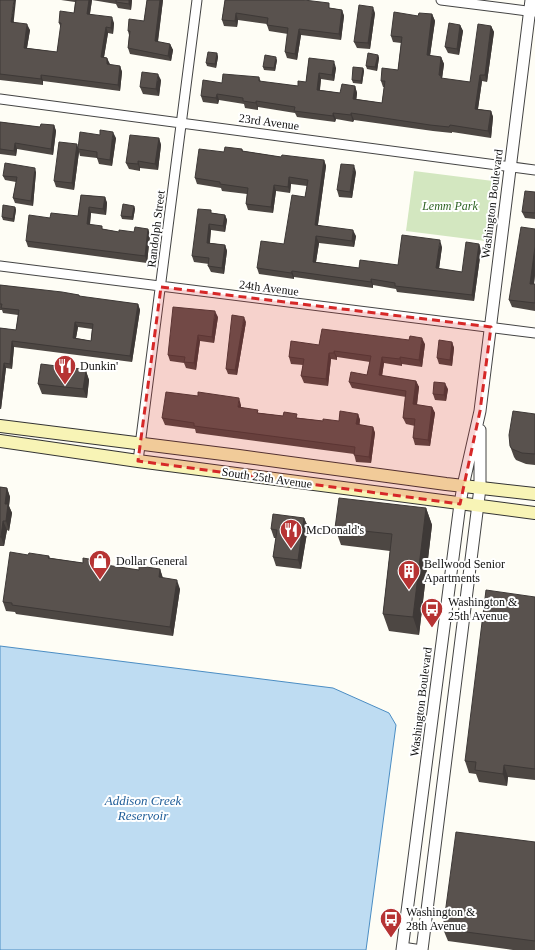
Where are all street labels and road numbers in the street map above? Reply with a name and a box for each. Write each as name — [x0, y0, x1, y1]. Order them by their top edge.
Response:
street label: 23rd Avenue — [238, 111, 300, 133]
street label: Washington Boulevard — [478, 149, 506, 259]
street label: Randolph Street — [144, 189, 168, 268]
street label: 24th Avenue — [238, 277, 300, 299]
street label: South 25th Avenue — [221, 465, 313, 491]
street label: Washington Boulevard — [407, 647, 435, 757]

